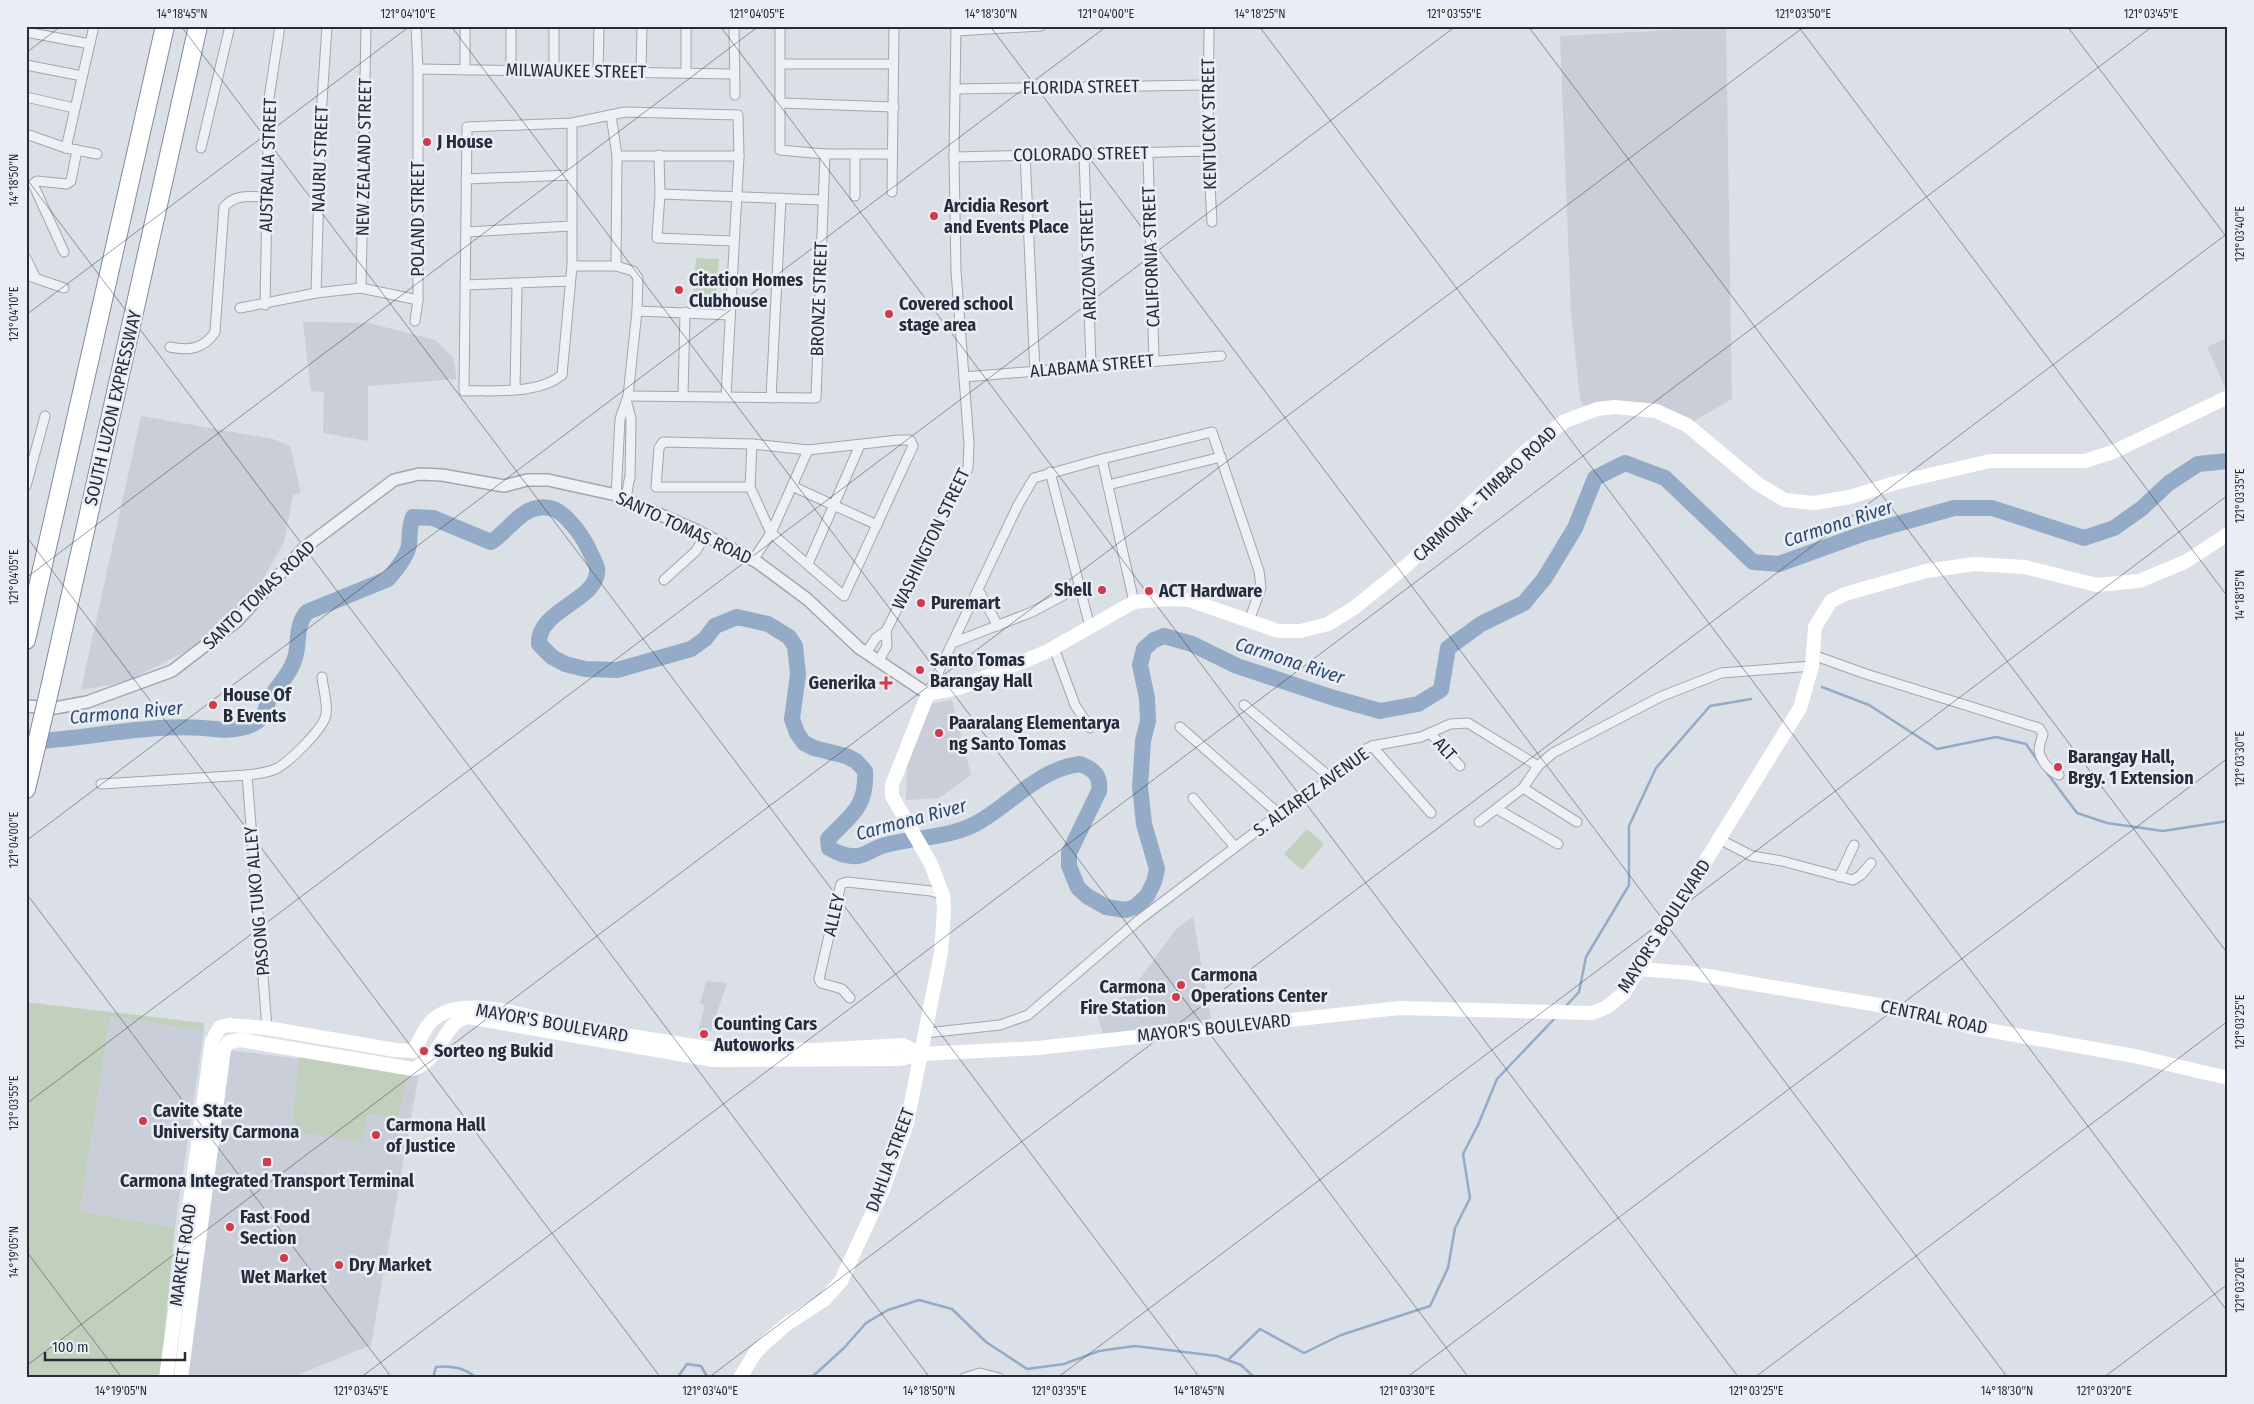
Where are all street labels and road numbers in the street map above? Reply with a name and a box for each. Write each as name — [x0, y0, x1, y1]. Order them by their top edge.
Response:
street label: KENTUCKY STREET — [1197, 57, 1221, 190]
street label: MILWAUKEE STREET — [505, 59, 647, 83]
street label: FLORIDA STREET — [1022, 75, 1140, 99]
street label: NEW ZEALAND STREET — [352, 77, 376, 236]
street label: AUSTRALIA STREET — [255, 97, 281, 232]
street label: NAURU STREET — [307, 104, 333, 213]
street label: COLORADO STREET — [1013, 142, 1150, 166]
street label: POLAND STREET — [407, 161, 429, 277]
street label: CALIFORNIA STREET — [1138, 185, 1164, 328]
street label: ARIZONA STREET — [1075, 199, 1101, 320]
street label: BRONZE STREET — [806, 241, 832, 357]
street label: SOUTH LUZON EXPRESSWAY — [80, 308, 146, 508]
street label: ALABAMA STREET — [1029, 350, 1156, 382]
street label: CARMONA - TIMBAO ROAD — [1408, 422, 1562, 566]
street label: WASHINGTON STREET — [887, 464, 975, 613]
street label: SANTO TOMAS ROAD — [613, 487, 755, 569]
street label: SANTO TOMAS ROAD — [198, 536, 320, 654]
street label: ALT — [1429, 733, 1462, 766]
street label: S. ALTAREZ AVENUE — [1249, 743, 1373, 841]
street label: PASONG TUKO ALLEY — [240, 825, 274, 977]
street label: MAYOR'S BOULEVARD — [1613, 855, 1715, 997]
street label: ALLEY — [818, 892, 850, 938]
street label: CENTRAL ROAD — [1878, 995, 1990, 1039]
street label: MAYOR'S BOULEVARD — [474, 999, 630, 1047]
street label: MAYOR'S BOULEVARD — [1136, 1009, 1292, 1047]
street label: DAHLIA STREET — [861, 1104, 919, 1215]
street label: MARKET ROAD — [165, 1202, 201, 1308]

